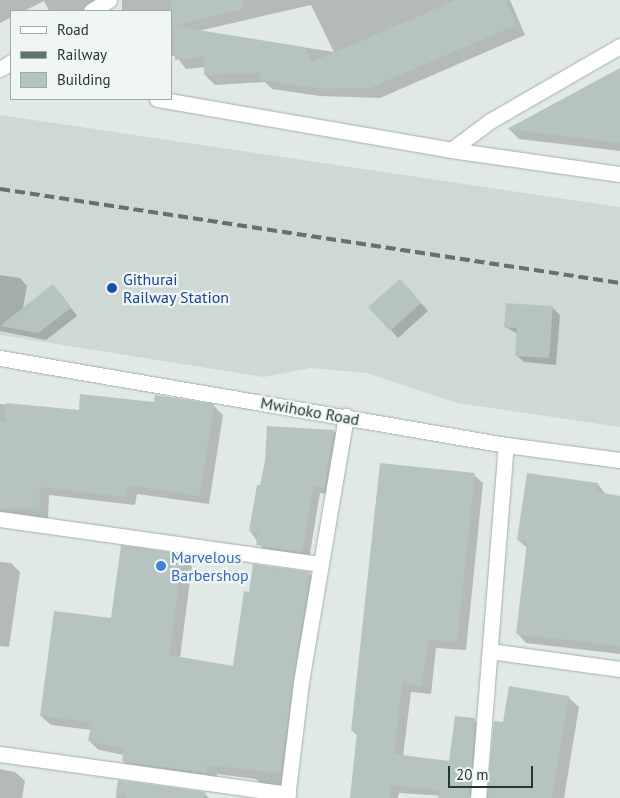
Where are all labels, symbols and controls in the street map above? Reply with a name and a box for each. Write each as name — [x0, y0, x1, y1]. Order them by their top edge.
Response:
legend — [10, 10, 172, 100]
text: Road — [57, 20, 89, 39]
text: Railway — [57, 45, 107, 64]
text: Building — [57, 70, 111, 89]
place label: Githurai Railway Station — [123, 269, 230, 307]
marker: Githurai Railway Station — [105, 281, 119, 295]
street label: Mwihoko Road — [259, 393, 361, 429]
place label: Marvelous Barbershop — [171, 547, 249, 585]
marker: Marvelous Barbershop — [155, 560, 167, 572]
scale bar — [450, 756, 535, 788]
text: 20 m — [456, 765, 489, 784]

